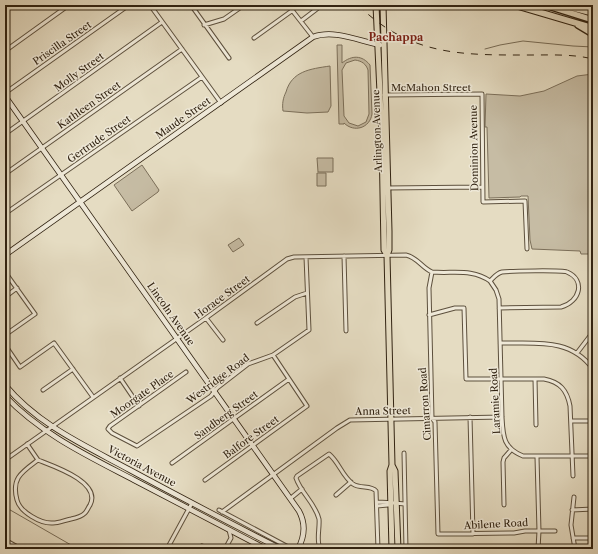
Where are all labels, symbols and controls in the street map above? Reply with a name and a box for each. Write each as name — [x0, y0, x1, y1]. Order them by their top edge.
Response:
street label: Priscilla Street — [30, 18, 94, 68]
district label: Pachappa — [369, 30, 424, 44]
street label: Molly Street — [52, 49, 107, 94]
street label: Kathleen Street — [55, 78, 124, 132]
street label: McMahon Street — [391, 81, 471, 94]
street label: Arlington Avenue — [369, 89, 385, 174]
street label: Maude Street — [153, 94, 213, 142]
street label: Dominion Avenue — [467, 104, 481, 191]
street label: Gertrude Street — [65, 112, 134, 166]
street label: Horace Street — [192, 272, 253, 322]
street label: Lincoln Avenue — [144, 280, 198, 348]
street label: Westridge Road — [183, 351, 252, 407]
street label: Moorgate Place — [108, 367, 176, 421]
street label: Cimarron Road — [416, 367, 434, 441]
street label: Laramie Road — [487, 367, 503, 435]
street label: Sandberg Street — [192, 387, 261, 442]
street label: Anna Street — [354, 404, 412, 418]
street label: Balfore Street — [221, 412, 282, 462]
street label: Victoria Avenue — [105, 442, 179, 490]
street label: Abilene Road — [463, 516, 528, 532]

